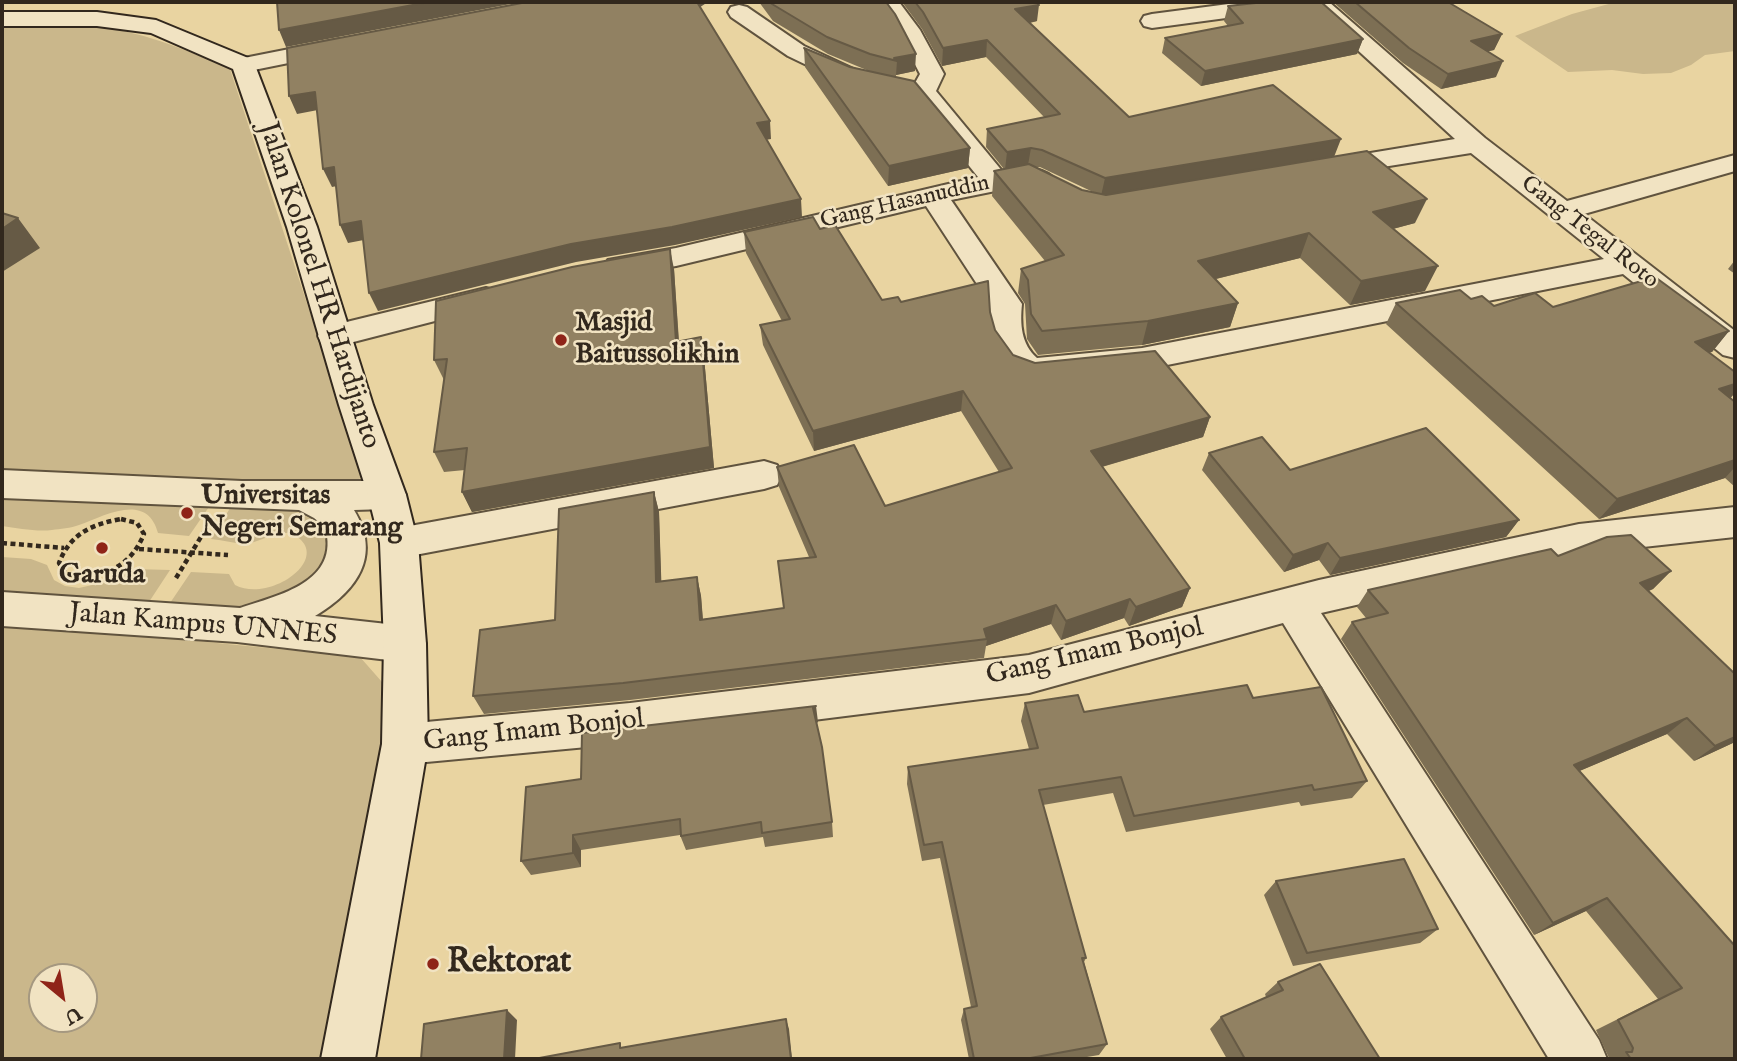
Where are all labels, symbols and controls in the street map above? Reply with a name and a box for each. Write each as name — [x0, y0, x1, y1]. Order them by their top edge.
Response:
street label: Jalan Kolonel HR Hardijanto — [249, 119, 387, 453]
street label: Gang Hasanuddin — [818, 170, 992, 236]
street label: Gang Tegal Roto — [1515, 171, 1663, 295]
place label: Masjid Baitussolikhin — [575, 307, 739, 373]
marker: Masjid Baitussolikhin — [553, 332, 569, 348]
place label: Universitas Negeri Semarang — [201, 480, 403, 546]
marker: Universitas Negeri Semarang — [179, 505, 195, 521]
marker: Garuda — [94, 540, 110, 556]
place label: Garuda — [59, 559, 145, 593]
street label: Jalan Kampus UNNES — [68, 598, 338, 654]
street label: Gang Imam Bonjol — [983, 612, 1207, 694]
street label: Gang Imam Bonjol — [422, 704, 646, 760]
place label: Rektorat — [447, 944, 571, 984]
marker: Rektorat — [425, 956, 441, 972]
north arrow — [28, 963, 98, 1033]
text: U — [60, 1000, 85, 1029]

